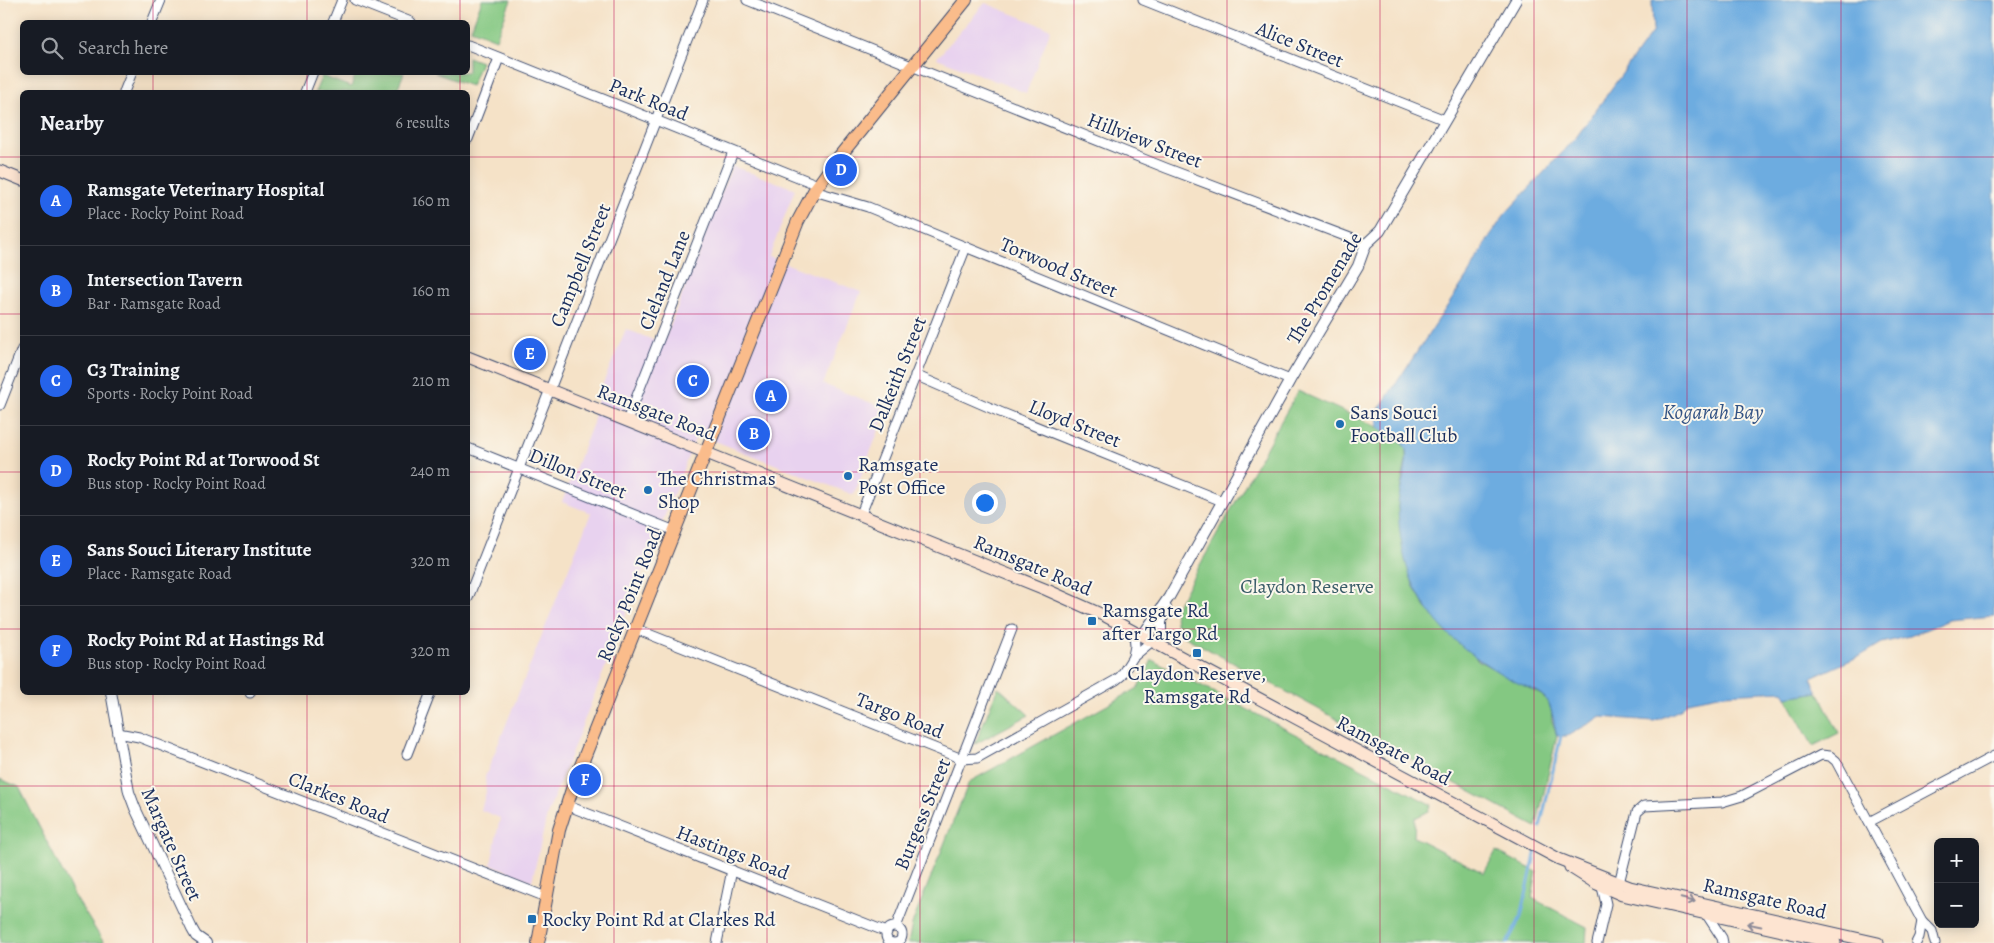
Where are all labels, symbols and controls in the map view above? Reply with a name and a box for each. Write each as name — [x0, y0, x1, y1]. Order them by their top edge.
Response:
street label: Alice Street — [1251, 14, 1348, 74]
search box — [20, 20, 470, 75]
icon: search — [38, 34, 66, 62]
text: Search here — [78, 35, 168, 61]
street label: Park Road — [605, 71, 693, 128]
street label: Hillview Street — [1083, 106, 1207, 175]
text: Nearby — [40, 109, 103, 137]
text: 6 results — [396, 112, 450, 134]
pin: D — [825, 151, 857, 189]
text: Ramsgate Veterinary Hospital — [87, 177, 324, 203]
text: A — [51, 190, 61, 212]
text: 160 m — [412, 190, 450, 212]
street label: Campbell Street — [543, 199, 618, 331]
text: Place · Rocky Point Road — [87, 203, 244, 225]
street label: Cleland Lane — [632, 226, 697, 334]
street label: The Promenade — [1280, 227, 1369, 349]
street label: Torwood Street — [996, 231, 1122, 305]
text: Intersection Tavern — [87, 267, 243, 293]
text: B — [51, 280, 61, 302]
text: 160 m — [412, 280, 450, 302]
text: Bar · Ramsgate Road — [87, 293, 221, 315]
street label: Dalkeith Street — [862, 312, 933, 436]
pin: E — [514, 335, 546, 373]
text: C3 Training — [87, 357, 180, 383]
pin: C — [677, 362, 709, 400]
text: C — [51, 370, 61, 392]
text: 210 m — [412, 370, 450, 392]
street label: Ramsgate Road — [593, 377, 721, 448]
pin: A — [755, 377, 787, 415]
text: Sports · Rocky Point Road — [87, 383, 253, 405]
street label: Lloyd Street — [1025, 393, 1125, 454]
water label: Kogarah Bay — [1663, 398, 1763, 426]
place label: Sans Souci Football Club — [1350, 399, 1457, 449]
pin: B — [738, 415, 770, 453]
marker: Sans Souci Football Club — [1334, 418, 1346, 430]
street label: Dillon Street — [525, 442, 631, 506]
text: Rocky Point Rd at Torwood St — [87, 447, 319, 473]
place label: Ramsgate Post Office — [858, 451, 945, 501]
text: D — [50, 460, 62, 482]
text: 240 m — [410, 460, 450, 482]
place label: The Christmas Shop — [658, 465, 776, 515]
marker: Ramsgate Post Office — [842, 470, 854, 482]
text: Bus stop · Rocky Point Road — [87, 473, 266, 495]
marker: The Christmas Shop — [642, 484, 654, 496]
your location — [972, 490, 998, 516]
street label: Rocky Point Road — [590, 524, 669, 666]
street label: Ramsgate Road — [970, 528, 1096, 603]
text: Sans Souci Literary Institute — [87, 537, 312, 563]
text: E — [51, 550, 61, 572]
text: 320 m — [411, 550, 450, 572]
text: Place · Ramsgate Road — [87, 563, 231, 585]
park label: Claydon Reserve — [1240, 573, 1374, 600]
place label: Ramsgate Rd after Targo Rd — [1102, 597, 1218, 647]
marker: Ramsgate Rd after Targo Rd — [1086, 615, 1098, 627]
text: Rocky Point Rd at Hastings Rd — [87, 627, 324, 653]
text: F — [52, 640, 60, 662]
text: 320 m — [411, 640, 450, 662]
marker: Claydon Reserve, Ramsgate Rd — [1191, 647, 1203, 659]
text: Bus stop · Rocky Point Road — [87, 653, 266, 675]
place label: Claydon Reserve, Ramsgate Rd — [1128, 660, 1266, 710]
street label: Targo Road — [852, 686, 948, 745]
street label: Ramsgate Road — [1332, 709, 1456, 792]
street label: Burgess Street — [888, 754, 957, 874]
pin: F — [569, 761, 601, 799]
street label: Clarkes Road — [284, 765, 393, 830]
street label: Margate Street — [135, 783, 209, 906]
street label: Hastings Road — [672, 819, 793, 886]
map controls — [1934, 838, 1979, 928]
button: + — [1934, 838, 1979, 883]
street label: Ramsgate Road — [1700, 871, 1830, 926]
button: − — [1934, 883, 1979, 928]
one-way arrow — [1680, 896, 1696, 906]
place label: Rocky Point Rd at Clarkes Rd — [542, 906, 776, 933]
marker: Rocky Point Rd at Clarkes Rd — [526, 913, 538, 925]
one-way arrow — [1746, 920, 1762, 929]

